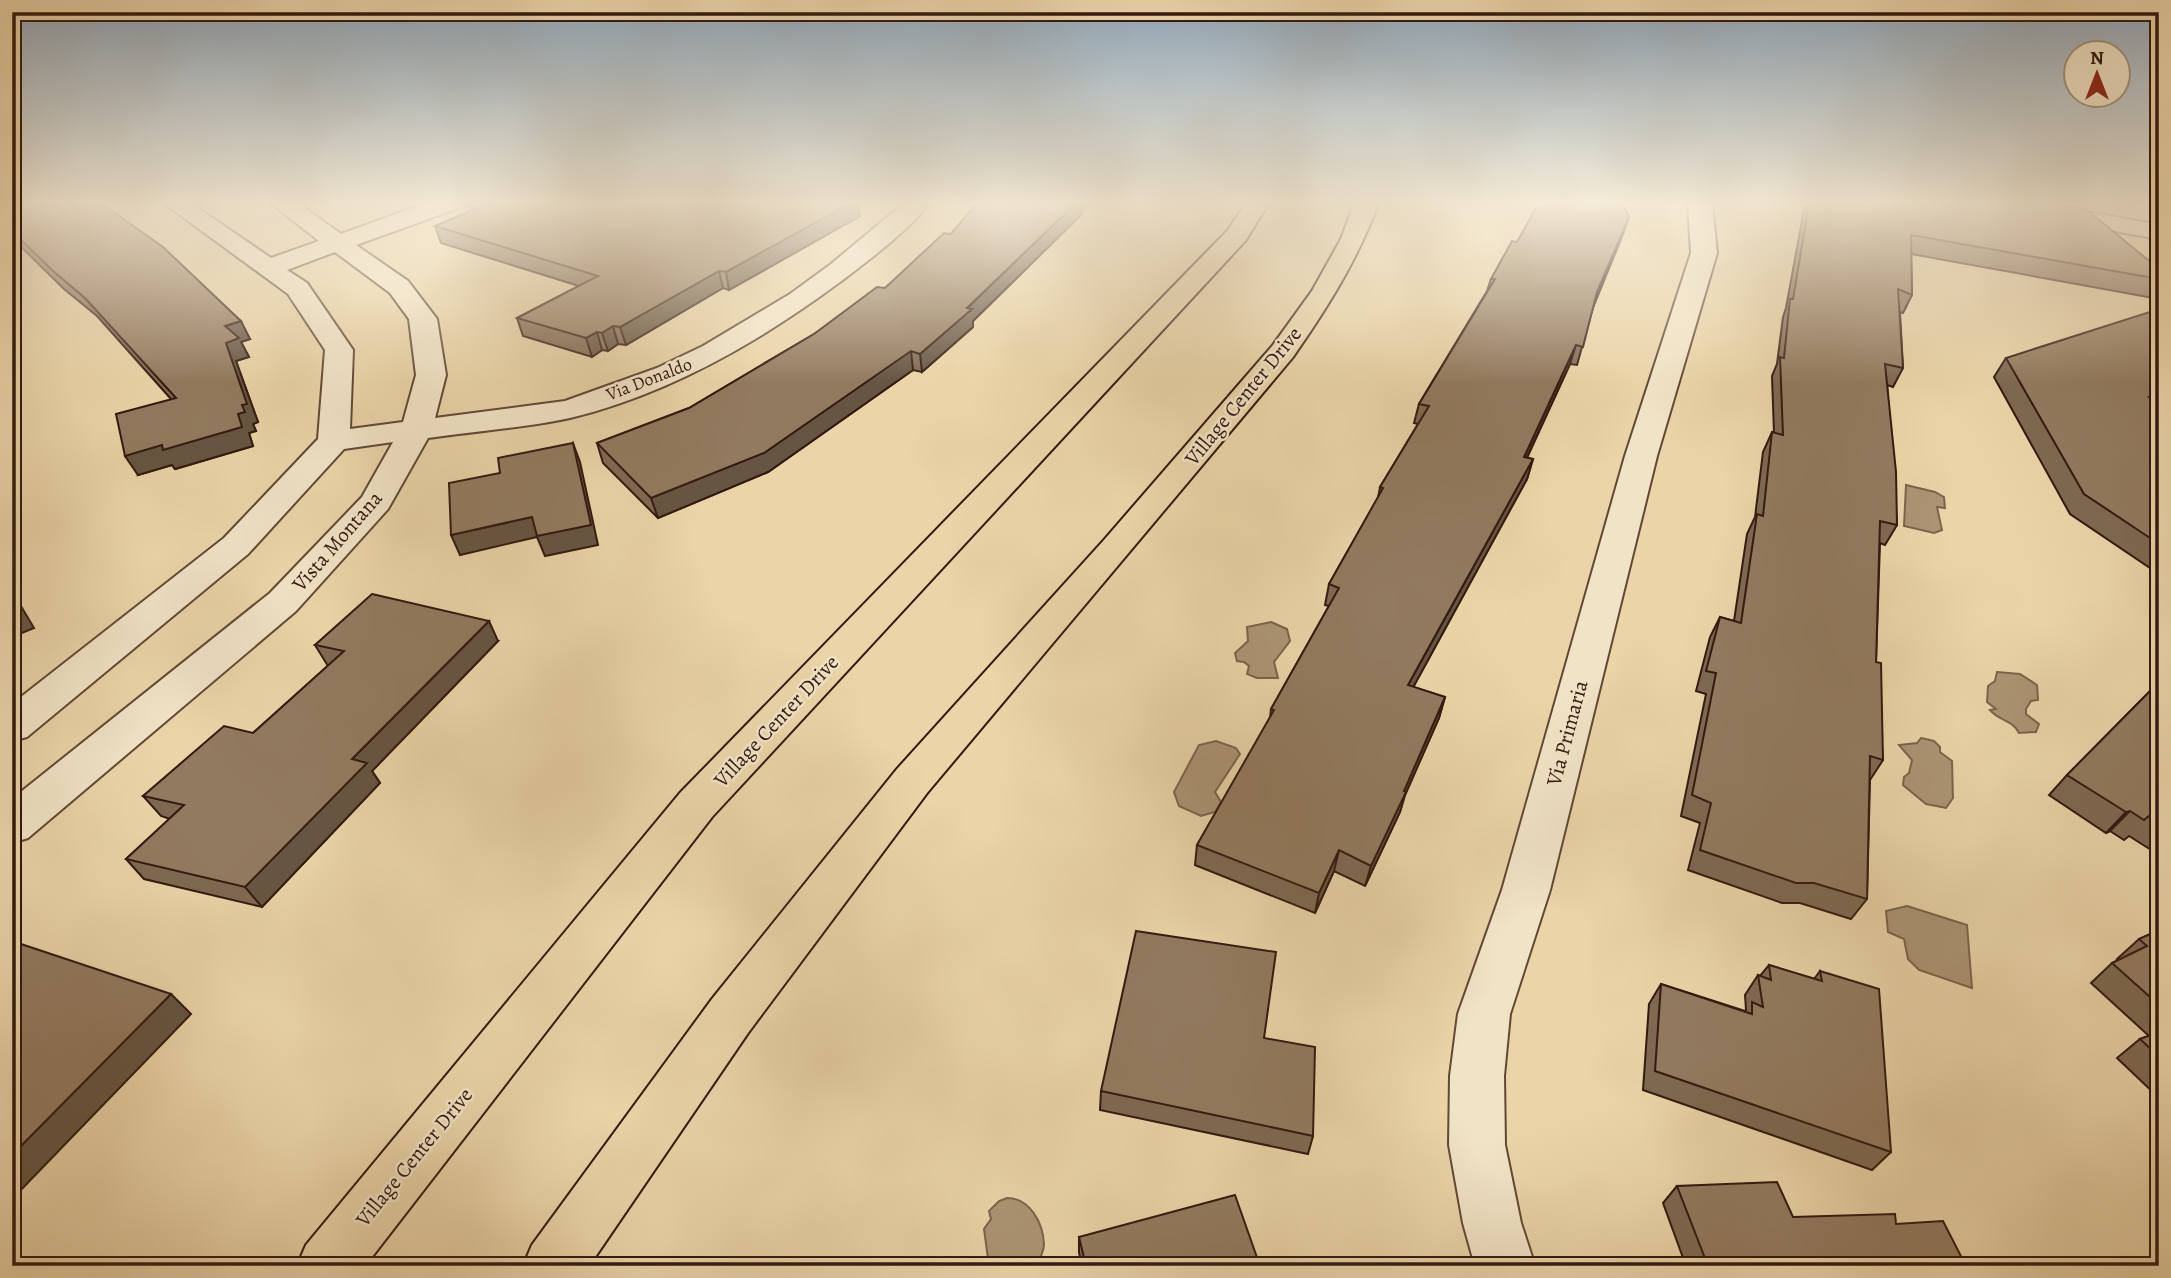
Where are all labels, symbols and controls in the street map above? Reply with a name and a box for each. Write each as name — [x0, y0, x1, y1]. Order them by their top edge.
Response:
north arrow — [2062, 38, 2132, 108]
text: N — [2090, 45, 2104, 71]
street label: Village Center Drive — [1178, 321, 1308, 472]
street label: Via Donaldo — [602, 352, 695, 407]
street label: Vista Montana — [285, 485, 389, 598]
street label: Village Center Drive — [707, 649, 845, 794]
street label: Via Primaria — [1539, 677, 1595, 790]
street label: Village Center Drive — [349, 1082, 479, 1233]

